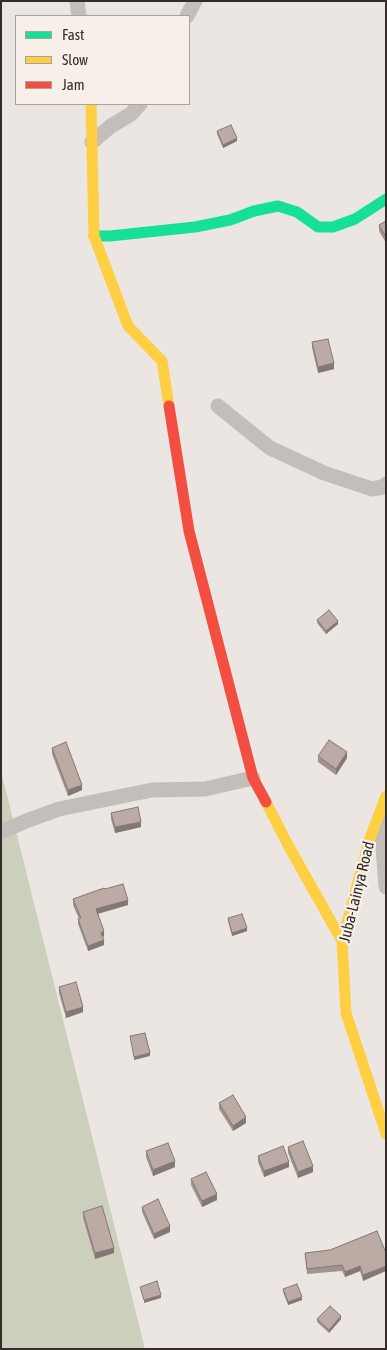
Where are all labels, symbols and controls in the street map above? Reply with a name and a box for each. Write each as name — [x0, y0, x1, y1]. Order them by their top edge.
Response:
legend — [15, 15, 190, 105]
text: Fast — [62, 26, 84, 43]
text: Slow — [62, 51, 88, 68]
text: Jam — [62, 76, 85, 93]
street label: Juba-Lainya Road — [335, 839, 379, 945]

